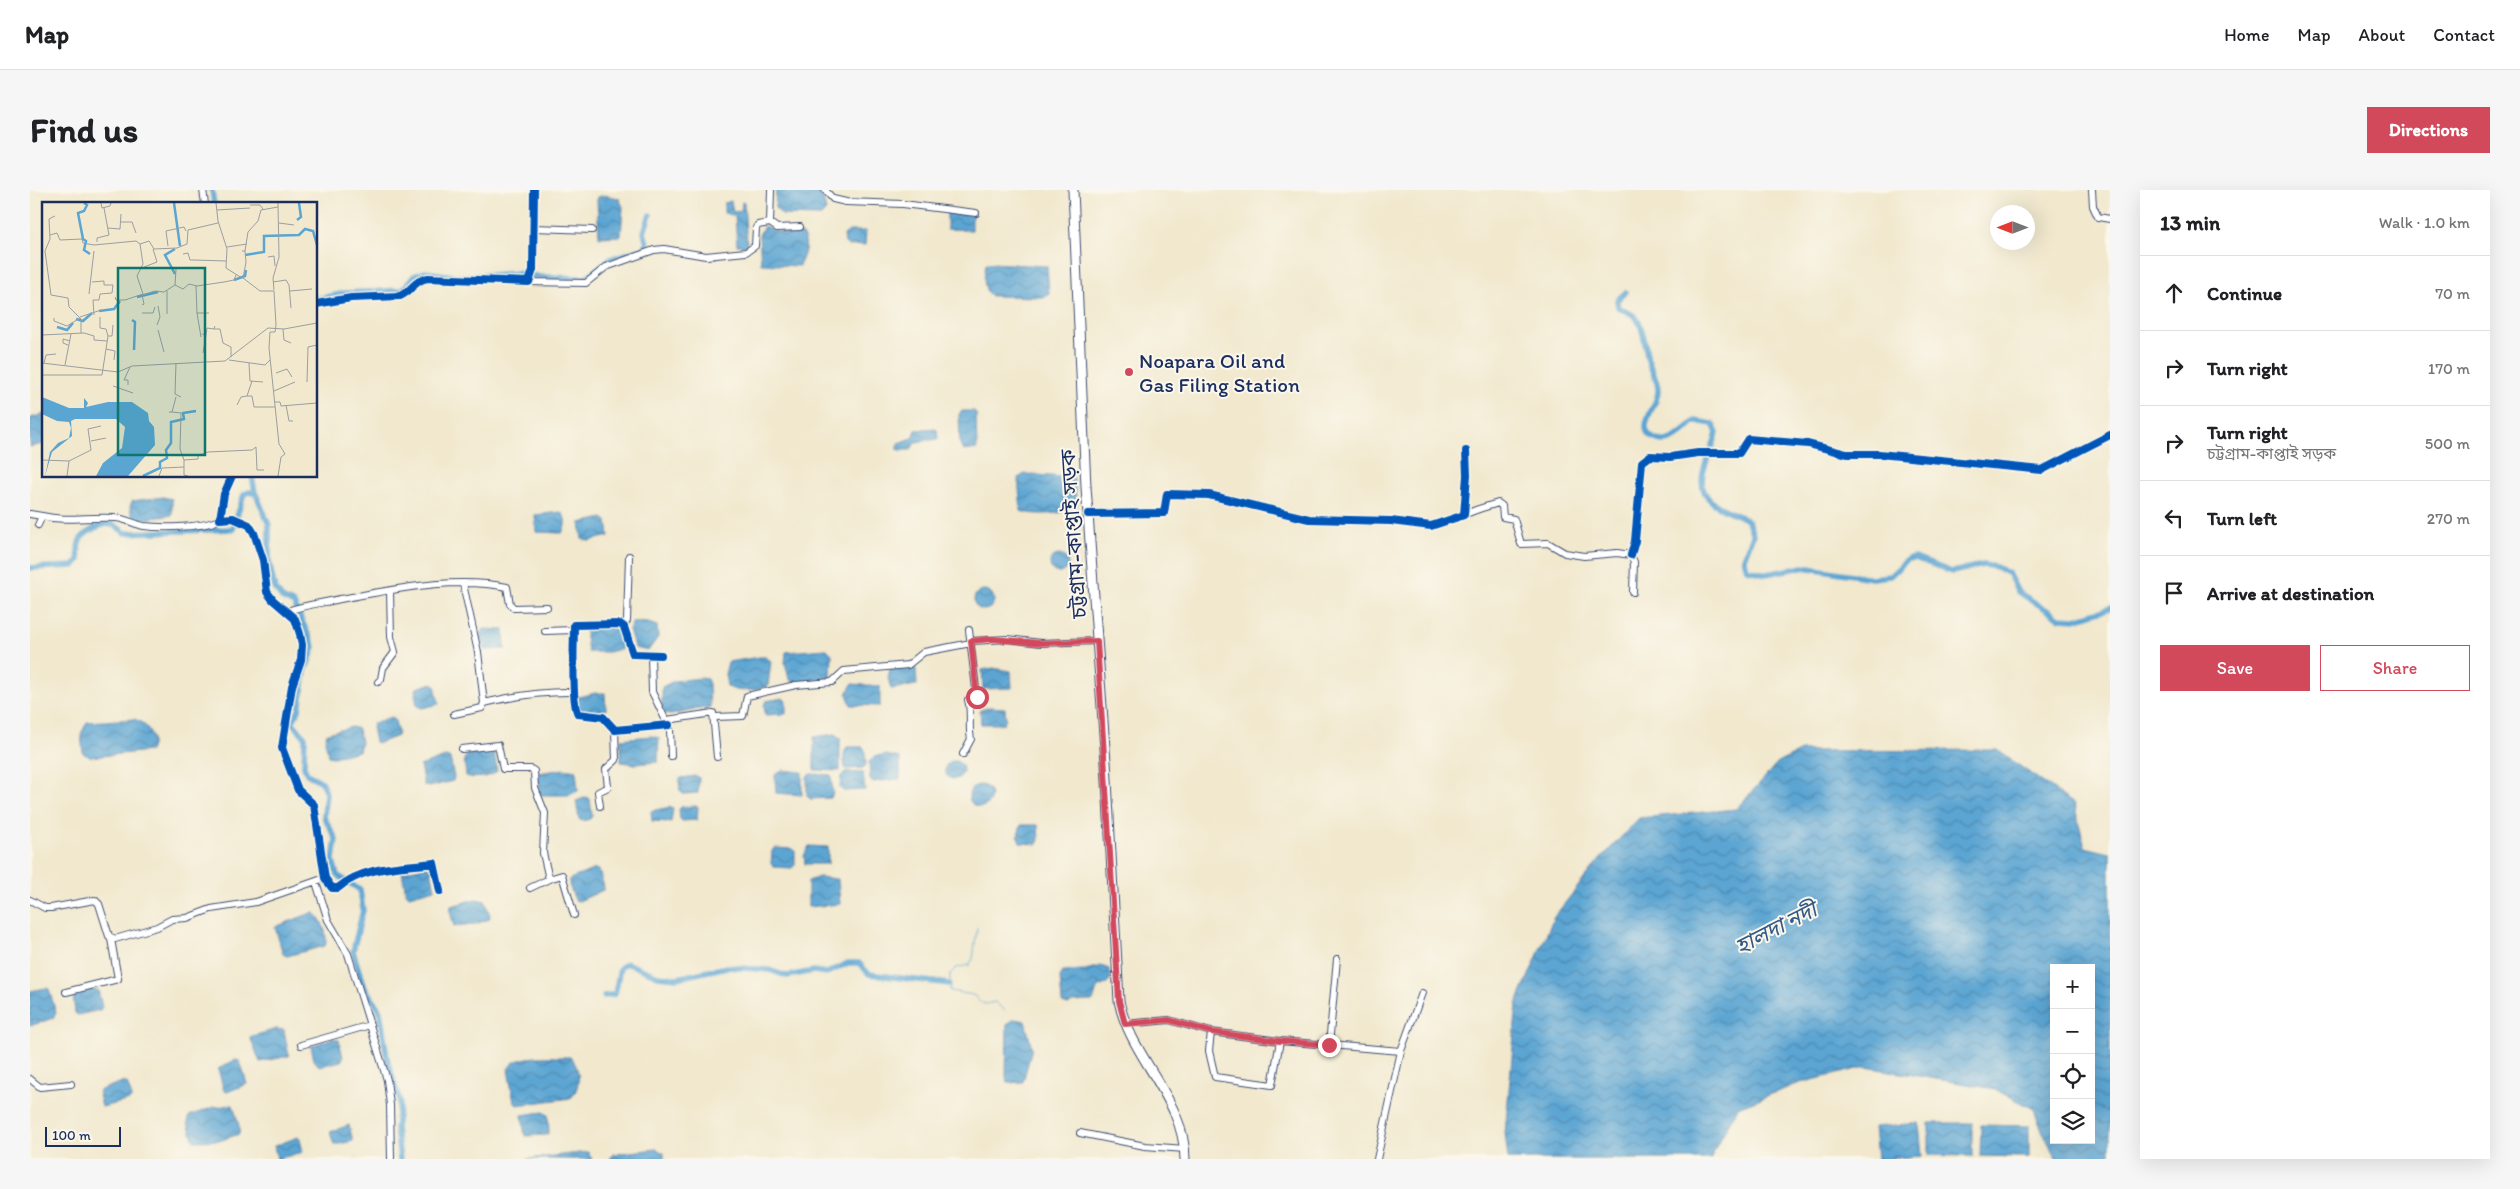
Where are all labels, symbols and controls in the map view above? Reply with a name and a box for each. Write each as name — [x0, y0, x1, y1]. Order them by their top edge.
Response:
text: Map — [25, 20, 69, 49]
text: Home — [2224, 24, 2270, 46]
text: Map — [2298, 24, 2331, 46]
text: About — [2359, 24, 2405, 46]
text: Contact — [2433, 24, 2495, 46]
button: Directions — [2367, 107, 2490, 153]
text: Find us — [30, 109, 138, 151]
inset map — [42, 202, 318, 478]
north arrow — [1990, 205, 2035, 250]
text: 13 min — [2160, 210, 2220, 235]
text: Walk · 1.0 km — [2379, 213, 2470, 232]
icon: ahead — [2160, 279, 2188, 307]
text: Continue — [2207, 282, 2282, 305]
text: 70 m — [2435, 284, 2470, 303]
place label: Noapara Oil and Gas Filing Station — [1139, 348, 1300, 397]
icon: right — [2160, 354, 2188, 382]
text: Turn right — [2207, 357, 2288, 380]
text: 170 m — [2428, 359, 2470, 378]
marker: Noapara Oil and Gas Filing Station — [1123, 366, 1135, 378]
text: Turn right — [2207, 421, 2288, 444]
icon: right — [2160, 429, 2188, 457]
text: 500 m — [2425, 434, 2470, 453]
text: চট্টগ্রাম-কাপ্তাই সড়ক — [2207, 444, 2336, 463]
street label: চট্টগ্রাম-কাপ্তাই সড়ক — [1055, 447, 1091, 620]
icon: left — [2160, 504, 2188, 532]
text: Turn left — [2207, 507, 2277, 530]
text: 270 m — [2427, 509, 2470, 528]
icon: arrive — [2160, 579, 2188, 607]
text: Arrive at destination — [2207, 582, 2374, 605]
button: Save — [2160, 645, 2310, 691]
button: Share — [2320, 645, 2470, 691]
route start — [966, 686, 989, 709]
water label: হালদা নদী — [1731, 894, 1825, 960]
map controls — [2050, 964, 2095, 1144]
button: + — [2050, 964, 2095, 1009]
button: − — [2050, 1009, 2095, 1054]
route end — [1318, 1034, 1341, 1057]
button: locate — [2050, 1054, 2095, 1099]
button: layers — [2050, 1099, 2095, 1144]
scale bar — [45, 1124, 121, 1147]
text: 100 m — [52, 1127, 91, 1144]

